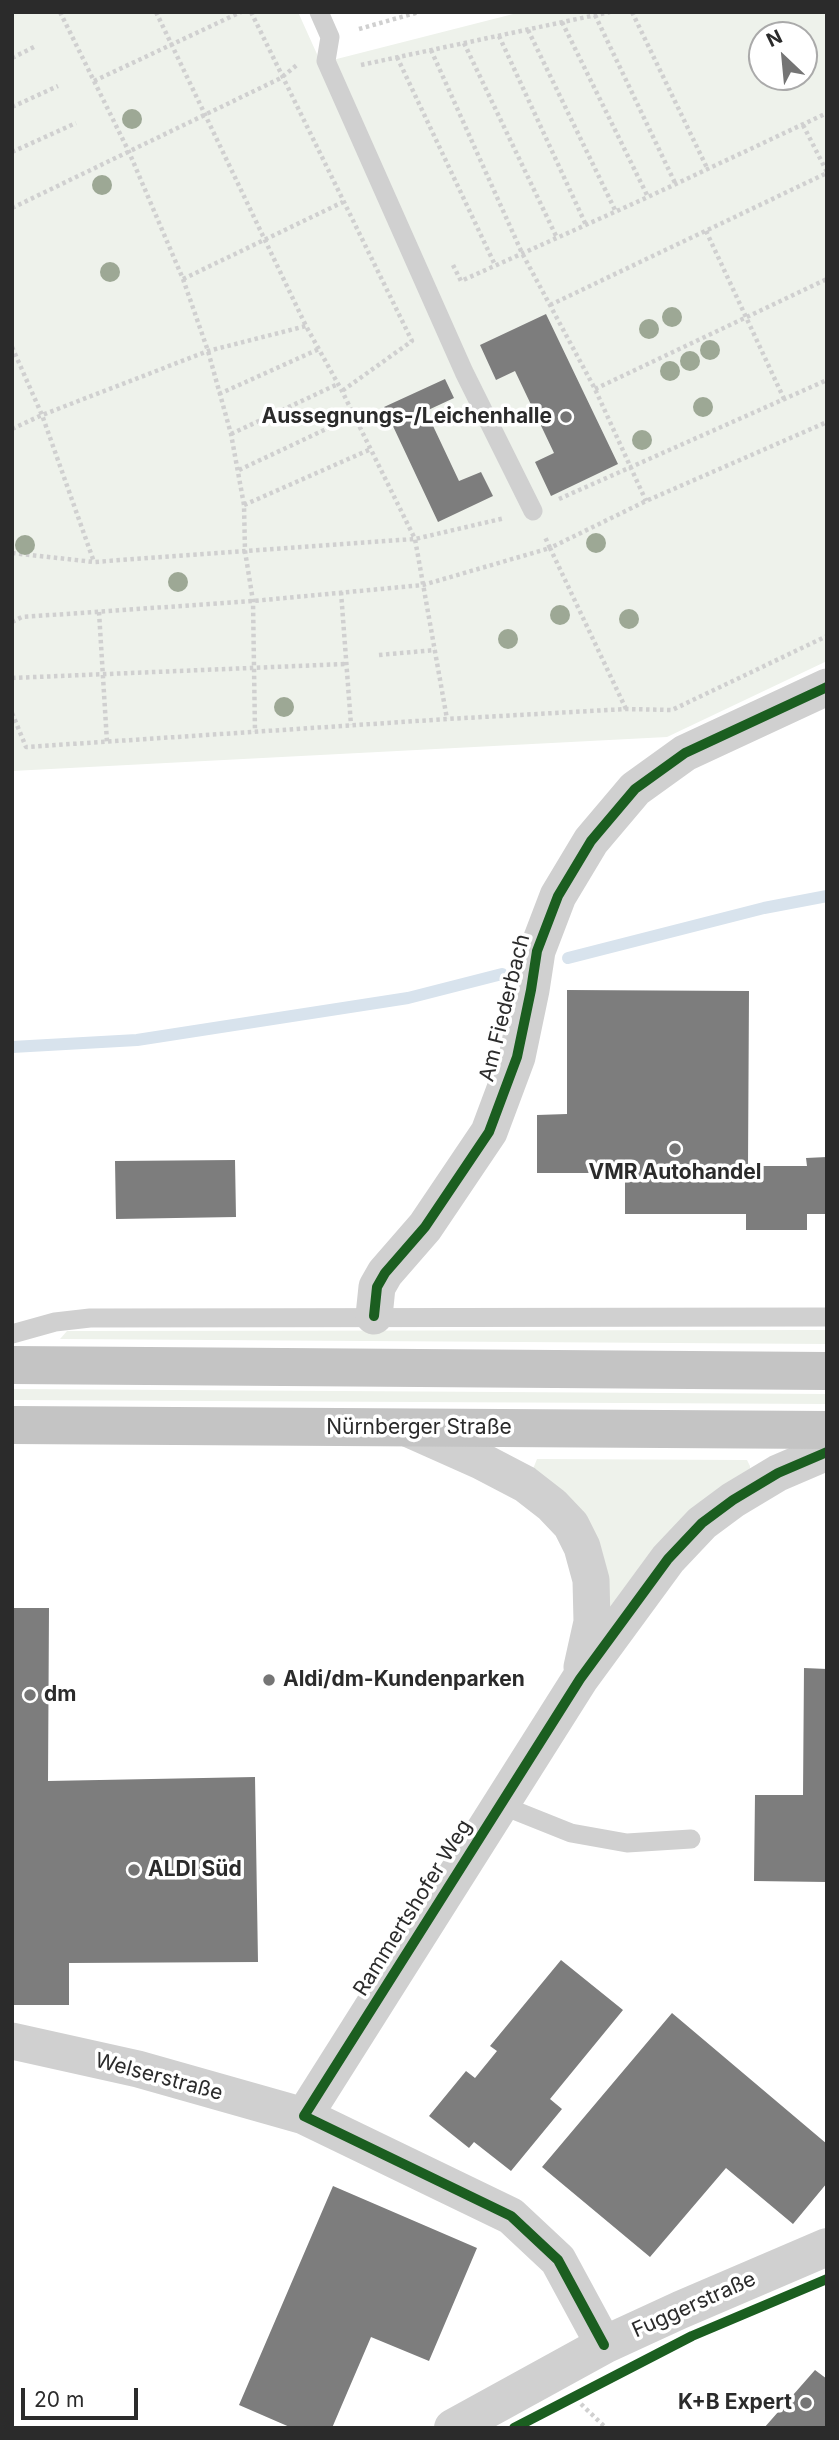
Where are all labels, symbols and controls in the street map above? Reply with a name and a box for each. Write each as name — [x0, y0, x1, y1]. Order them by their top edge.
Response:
north arrow — [748, 21, 818, 91]
text: N — [763, 25, 786, 52]
place label: Aussegnungs-/Leichenhalle — [261, 404, 552, 430]
marker: Aussegnungs-/Leichenhalle — [558, 409, 574, 425]
street label: Am Fiederbach — [474, 932, 536, 1084]
marker: VMR Autohandel — [667, 1141, 683, 1157]
place label: VMR Autohandel — [589, 1160, 761, 1186]
street label: Nürnberger Straße — [326, 1415, 512, 1441]
place label: Aldi/dm-Kundenparken — [283, 1667, 525, 1693]
marker: Aldi/dm-Kundenparken — [261, 1672, 277, 1688]
place label: dm — [44, 1682, 76, 1708]
marker: dm — [22, 1687, 38, 1703]
street label: Rammertshofer Weg — [348, 1815, 478, 2001]
place label: ALDI Süd — [148, 1857, 242, 1883]
marker: ALDI Süd — [126, 1862, 142, 1878]
street label: Welserstraße — [92, 2048, 226, 2106]
street label: Fuggerstraße — [628, 2266, 760, 2344]
scale bar — [24, 2374, 142, 2418]
text: 20 m — [34, 2387, 84, 2412]
place label: K+B Expert — [678, 2390, 792, 2416]
marker: K+B Expert — [798, 2395, 814, 2411]

